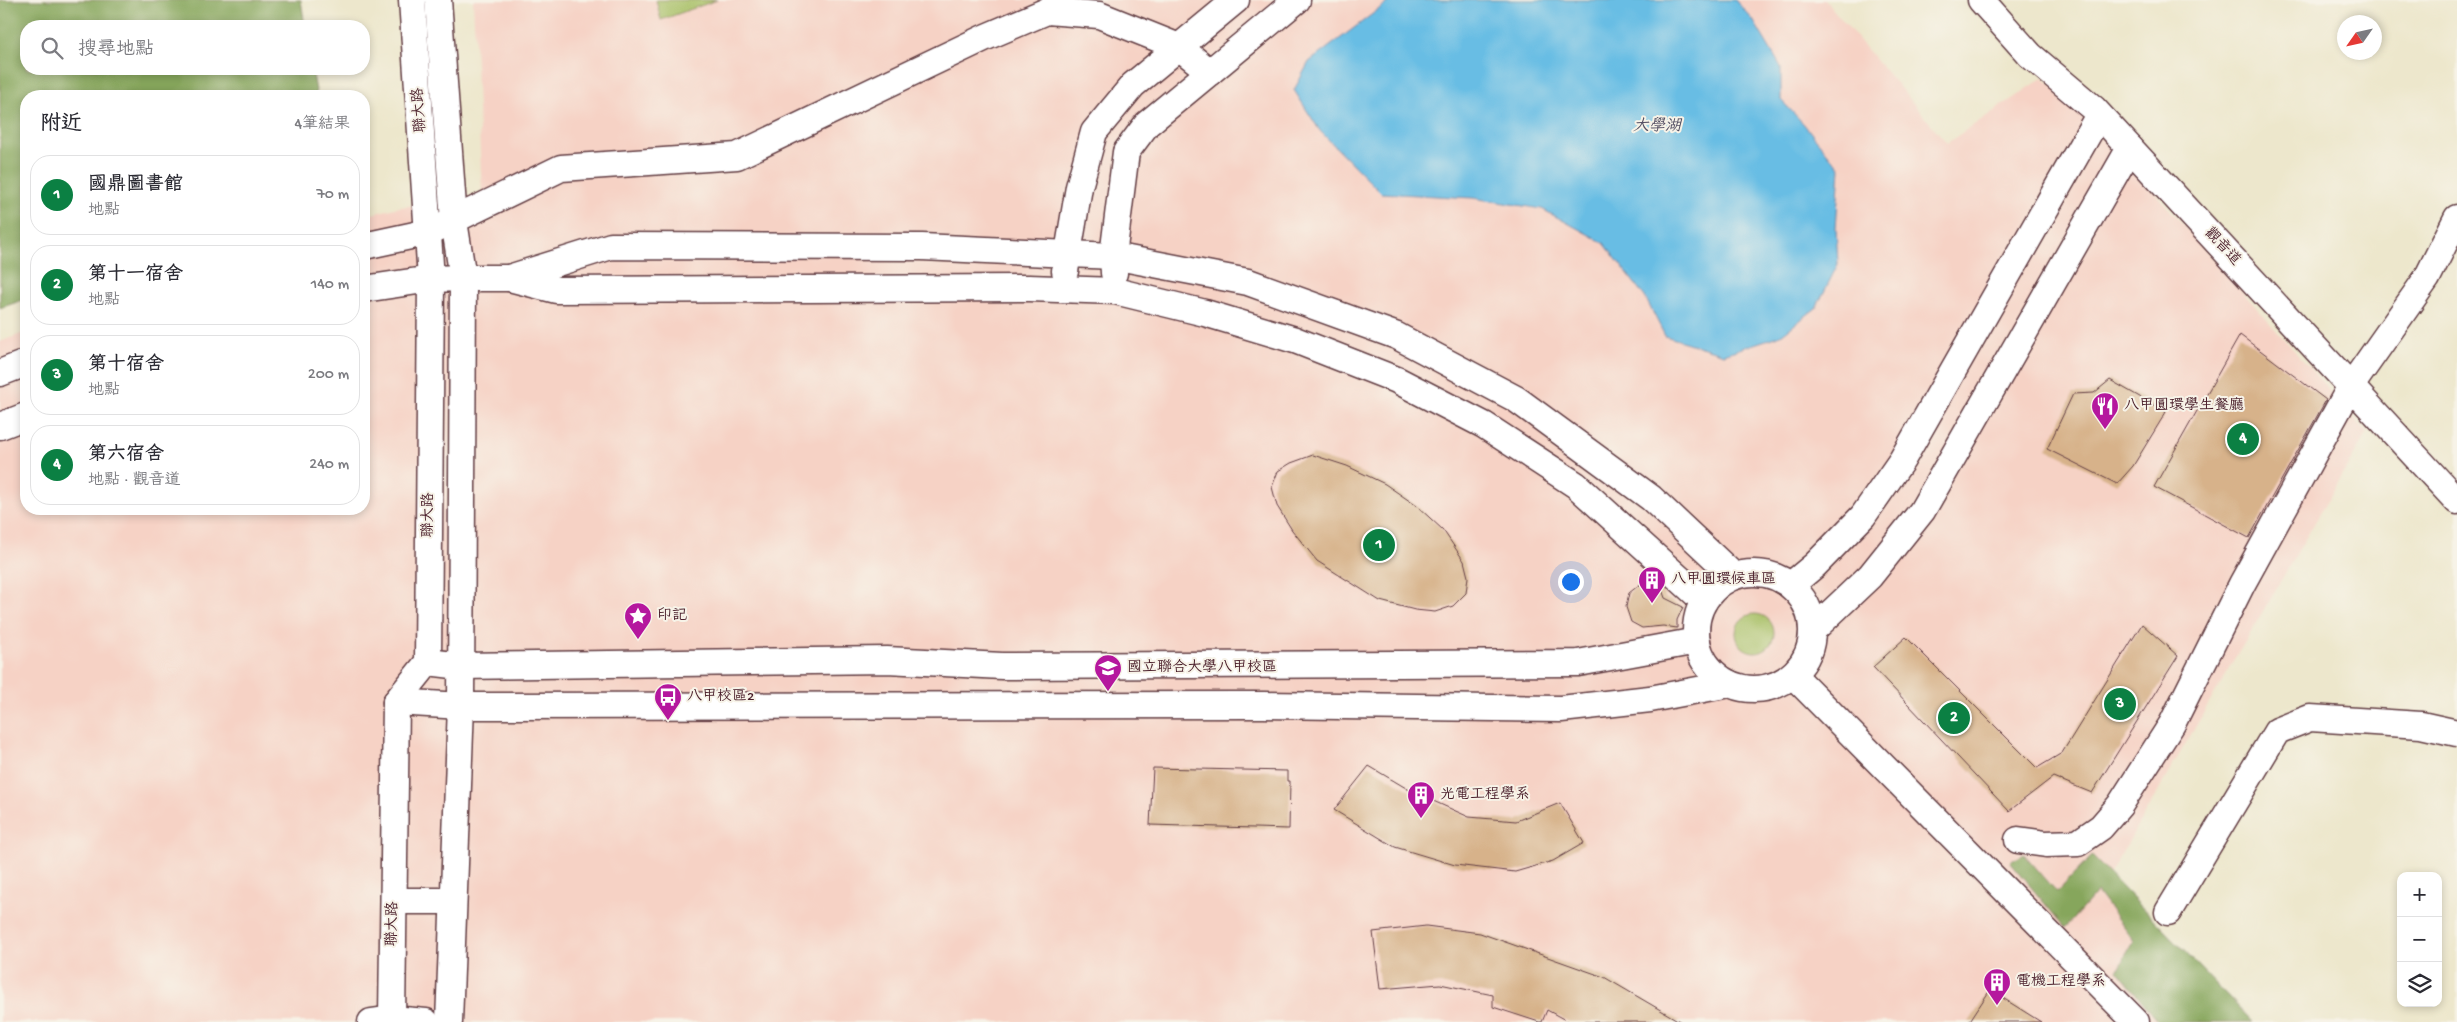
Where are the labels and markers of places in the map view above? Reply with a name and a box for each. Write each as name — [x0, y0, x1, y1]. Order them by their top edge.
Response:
restaurant icon: 八甲圓環學生餐廳 — [2090, 391, 2120, 430]
place label: 八甲圓環學生餐廳 — [2124, 396, 2244, 415]
pin: 4 — [2227, 420, 2259, 458]
pin: 1 — [1363, 526, 1395, 564]
building icon: 八甲圓環候車區 — [1637, 565, 1667, 604]
place label: 八甲圓環候車區 — [1671, 571, 1776, 589]
place icon: 印記 — [623, 601, 653, 640]
place label: 印記 — [657, 607, 687, 625]
school or university icon: 國立聯合大學八甲校區 — [1093, 653, 1123, 692]
place label: 國立聯合大學八甲校區 — [1127, 658, 1277, 677]
bus stop icon: 八甲校區2 — [653, 682, 683, 721]
pin: 3 — [2104, 685, 2136, 723]
place label: 八甲校區2 — [687, 688, 754, 706]
pin: 2 — [1938, 699, 1970, 737]
building icon: 光電工程學系 — [1406, 780, 1436, 819]
place label: 光電工程學系 — [1440, 785, 1530, 804]
building icon: 電機工程學系 — [1982, 967, 2012, 1006]
place label: 電機工程學系 — [2016, 972, 2106, 991]

